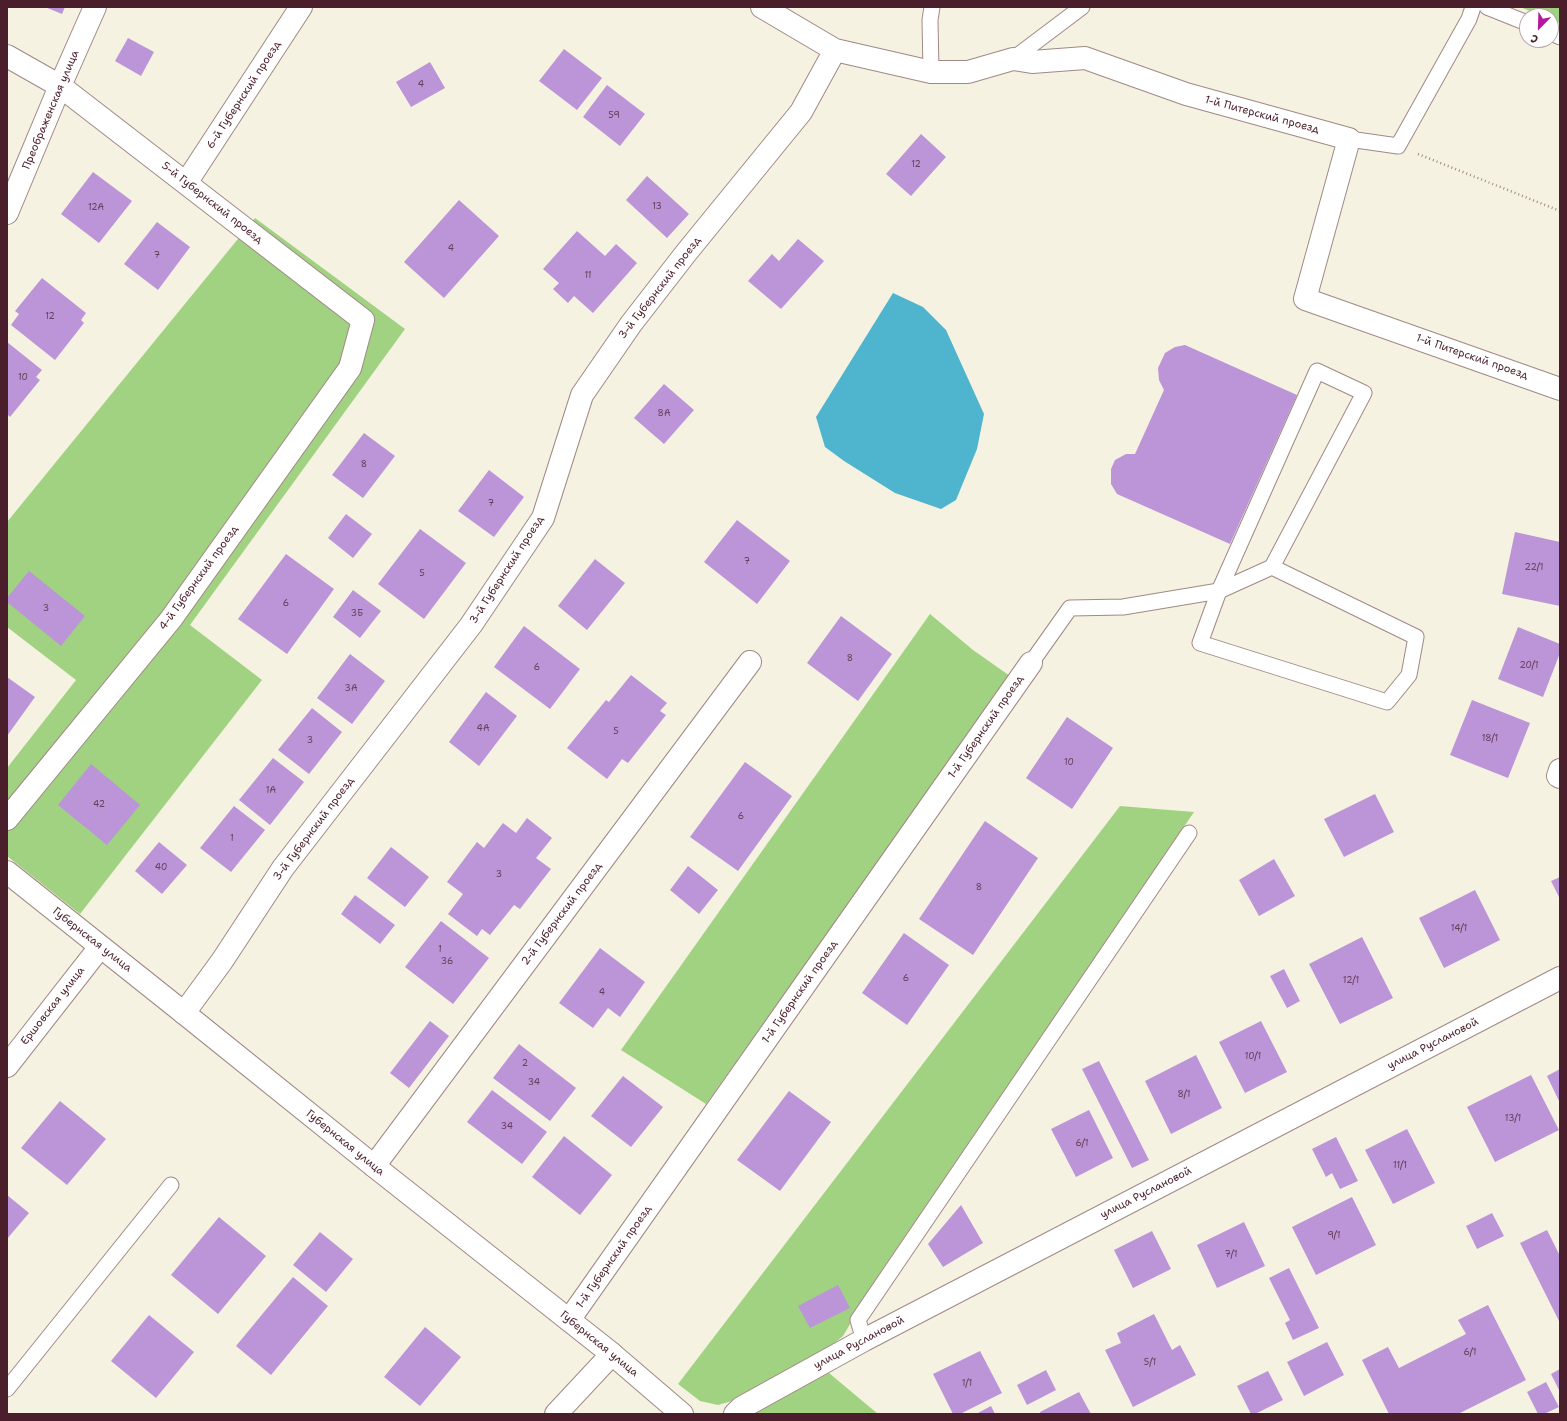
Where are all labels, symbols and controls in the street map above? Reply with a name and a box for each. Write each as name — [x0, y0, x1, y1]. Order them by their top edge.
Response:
north arrow — [1519, 8, 1559, 48]
text: С — [1528, 30, 1541, 47]
street label: 6-й Губернский проезд — [204, 39, 284, 151]
street label: Преображенская улица — [20, 49, 82, 171]
house number: 4 — [418, 80, 424, 90]
street label: 1-й Питерский проезд — [1203, 93, 1321, 137]
house number: 59 — [608, 111, 620, 121]
street label: 5-й Губернский проезд — [159, 159, 265, 247]
house number: 12 — [911, 160, 921, 170]
house number: 13 — [652, 202, 662, 212]
house number: 12А — [88, 203, 104, 213]
street label: 3-й Губернский проезд — [616, 234, 704, 342]
house number: 4 — [448, 244, 454, 254]
house number: 7 — [154, 251, 160, 261]
house number: 11 — [584, 271, 592, 281]
house number: 12 — [45, 312, 55, 322]
street label: 1-й Питерский проезд — [1414, 332, 1530, 382]
house number: 10 — [18, 373, 28, 383]
house number: 8А — [658, 409, 670, 419]
house number: 8 — [361, 460, 367, 470]
house number: 7 — [488, 499, 494, 509]
street label: 3-й Губернский проезд — [467, 514, 547, 626]
street label: 4-й Губернский проезд — [157, 523, 241, 633]
house number: 7 — [744, 557, 750, 567]
house number: 22/1 — [1525, 563, 1543, 573]
house number: 5 — [419, 569, 425, 579]
house number: 6 — [283, 599, 289, 609]
house number: 3 — [43, 604, 49, 614]
house number: 3Б — [351, 609, 363, 619]
house number: 8 — [847, 654, 853, 664]
house number: 20/1 — [1520, 661, 1538, 671]
house number: 6 — [534, 663, 540, 673]
street label: 1-й Губернский проезд — [945, 673, 1027, 781]
house number: 3А — [345, 684, 357, 694]
house number: 4А — [477, 724, 489, 734]
house number: 5 — [613, 727, 619, 737]
house number: 18/1 — [1482, 734, 1498, 744]
house number: 3 — [307, 736, 313, 746]
house number: 10 — [1064, 758, 1074, 768]
street label: 3-й Губернский проезд — [271, 775, 357, 883]
house number: 1А — [266, 786, 276, 796]
house number: 42 — [93, 800, 105, 810]
house number: 6 — [738, 812, 744, 822]
house number: 1 — [230, 834, 234, 844]
street label: 2-й Губернский проезд — [519, 860, 605, 968]
house number: 40 — [155, 863, 167, 873]
house number: 3 — [496, 870, 502, 880]
house number: 8 — [976, 883, 982, 893]
street label: Губернская улица — [50, 905, 134, 975]
house number: 14/1 — [1451, 924, 1467, 934]
street label: 1-й Губернский проезд — [759, 938, 841, 1046]
house number: 1 — [438, 945, 442, 955]
house number: 36 — [441, 957, 453, 967]
street label: Ершовская улица — [18, 964, 88, 1048]
house number: 6 — [903, 974, 909, 984]
house number: 12/1 — [1343, 976, 1359, 986]
house number: 4 — [599, 988, 605, 998]
street label: улица Руслановой — [1385, 1015, 1481, 1073]
house number: 10/1 — [1245, 1052, 1261, 1062]
house number: 2 — [522, 1059, 528, 1069]
house number: 34 — [528, 1078, 540, 1088]
house number: 8/1 — [1178, 1090, 1190, 1100]
street label: Губернская улица — [303, 1107, 387, 1179]
house number: 13/1 — [1505, 1114, 1521, 1124]
house number: 34 — [501, 1122, 513, 1132]
house number: 6/1 — [1075, 1139, 1089, 1149]
house number: 11/1 — [1393, 1161, 1407, 1171]
street label: улица Руслановой — [1098, 1164, 1194, 1222]
street label: 1-й Губернский проезд — [573, 1203, 655, 1311]
house number: 9/1 — [1327, 1231, 1341, 1241]
house number: 7/1 — [1225, 1250, 1237, 1260]
street label: Губернская улица — [557, 1308, 641, 1380]
street label: улица Руслановой — [811, 1314, 907, 1372]
house number: 6/1 — [1463, 1348, 1477, 1358]
house number: 5/1 — [1144, 1358, 1156, 1368]
house number: 1/1 — [962, 1379, 972, 1389]

